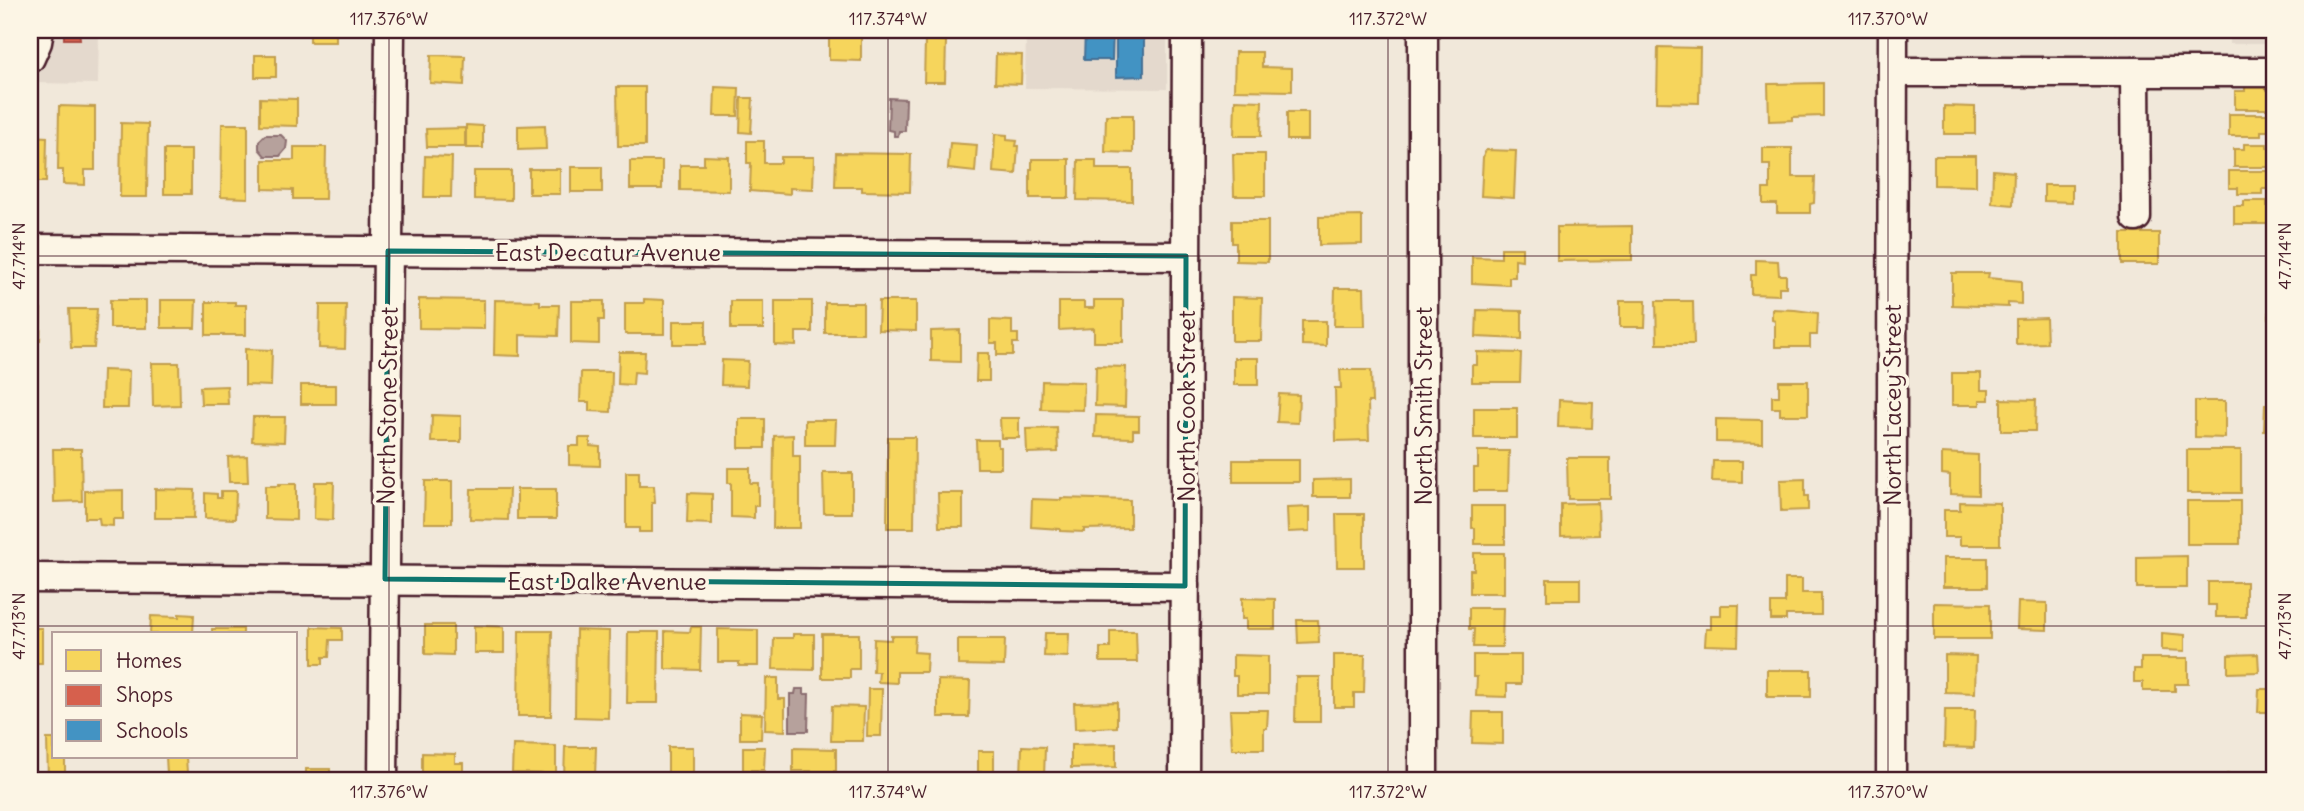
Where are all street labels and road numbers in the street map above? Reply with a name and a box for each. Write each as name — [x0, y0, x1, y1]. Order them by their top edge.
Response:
street label: East Decatur Avenue — [495, 237, 721, 267]
street label: North Lacey Street — [1877, 304, 1907, 506]
street label: North Stone Street — [370, 307, 404, 505]
street label: North Smith Street — [1408, 307, 1438, 505]
street label: North Cook Street — [1171, 310, 1201, 502]
street label: East Dalke Avenue — [507, 566, 707, 596]

